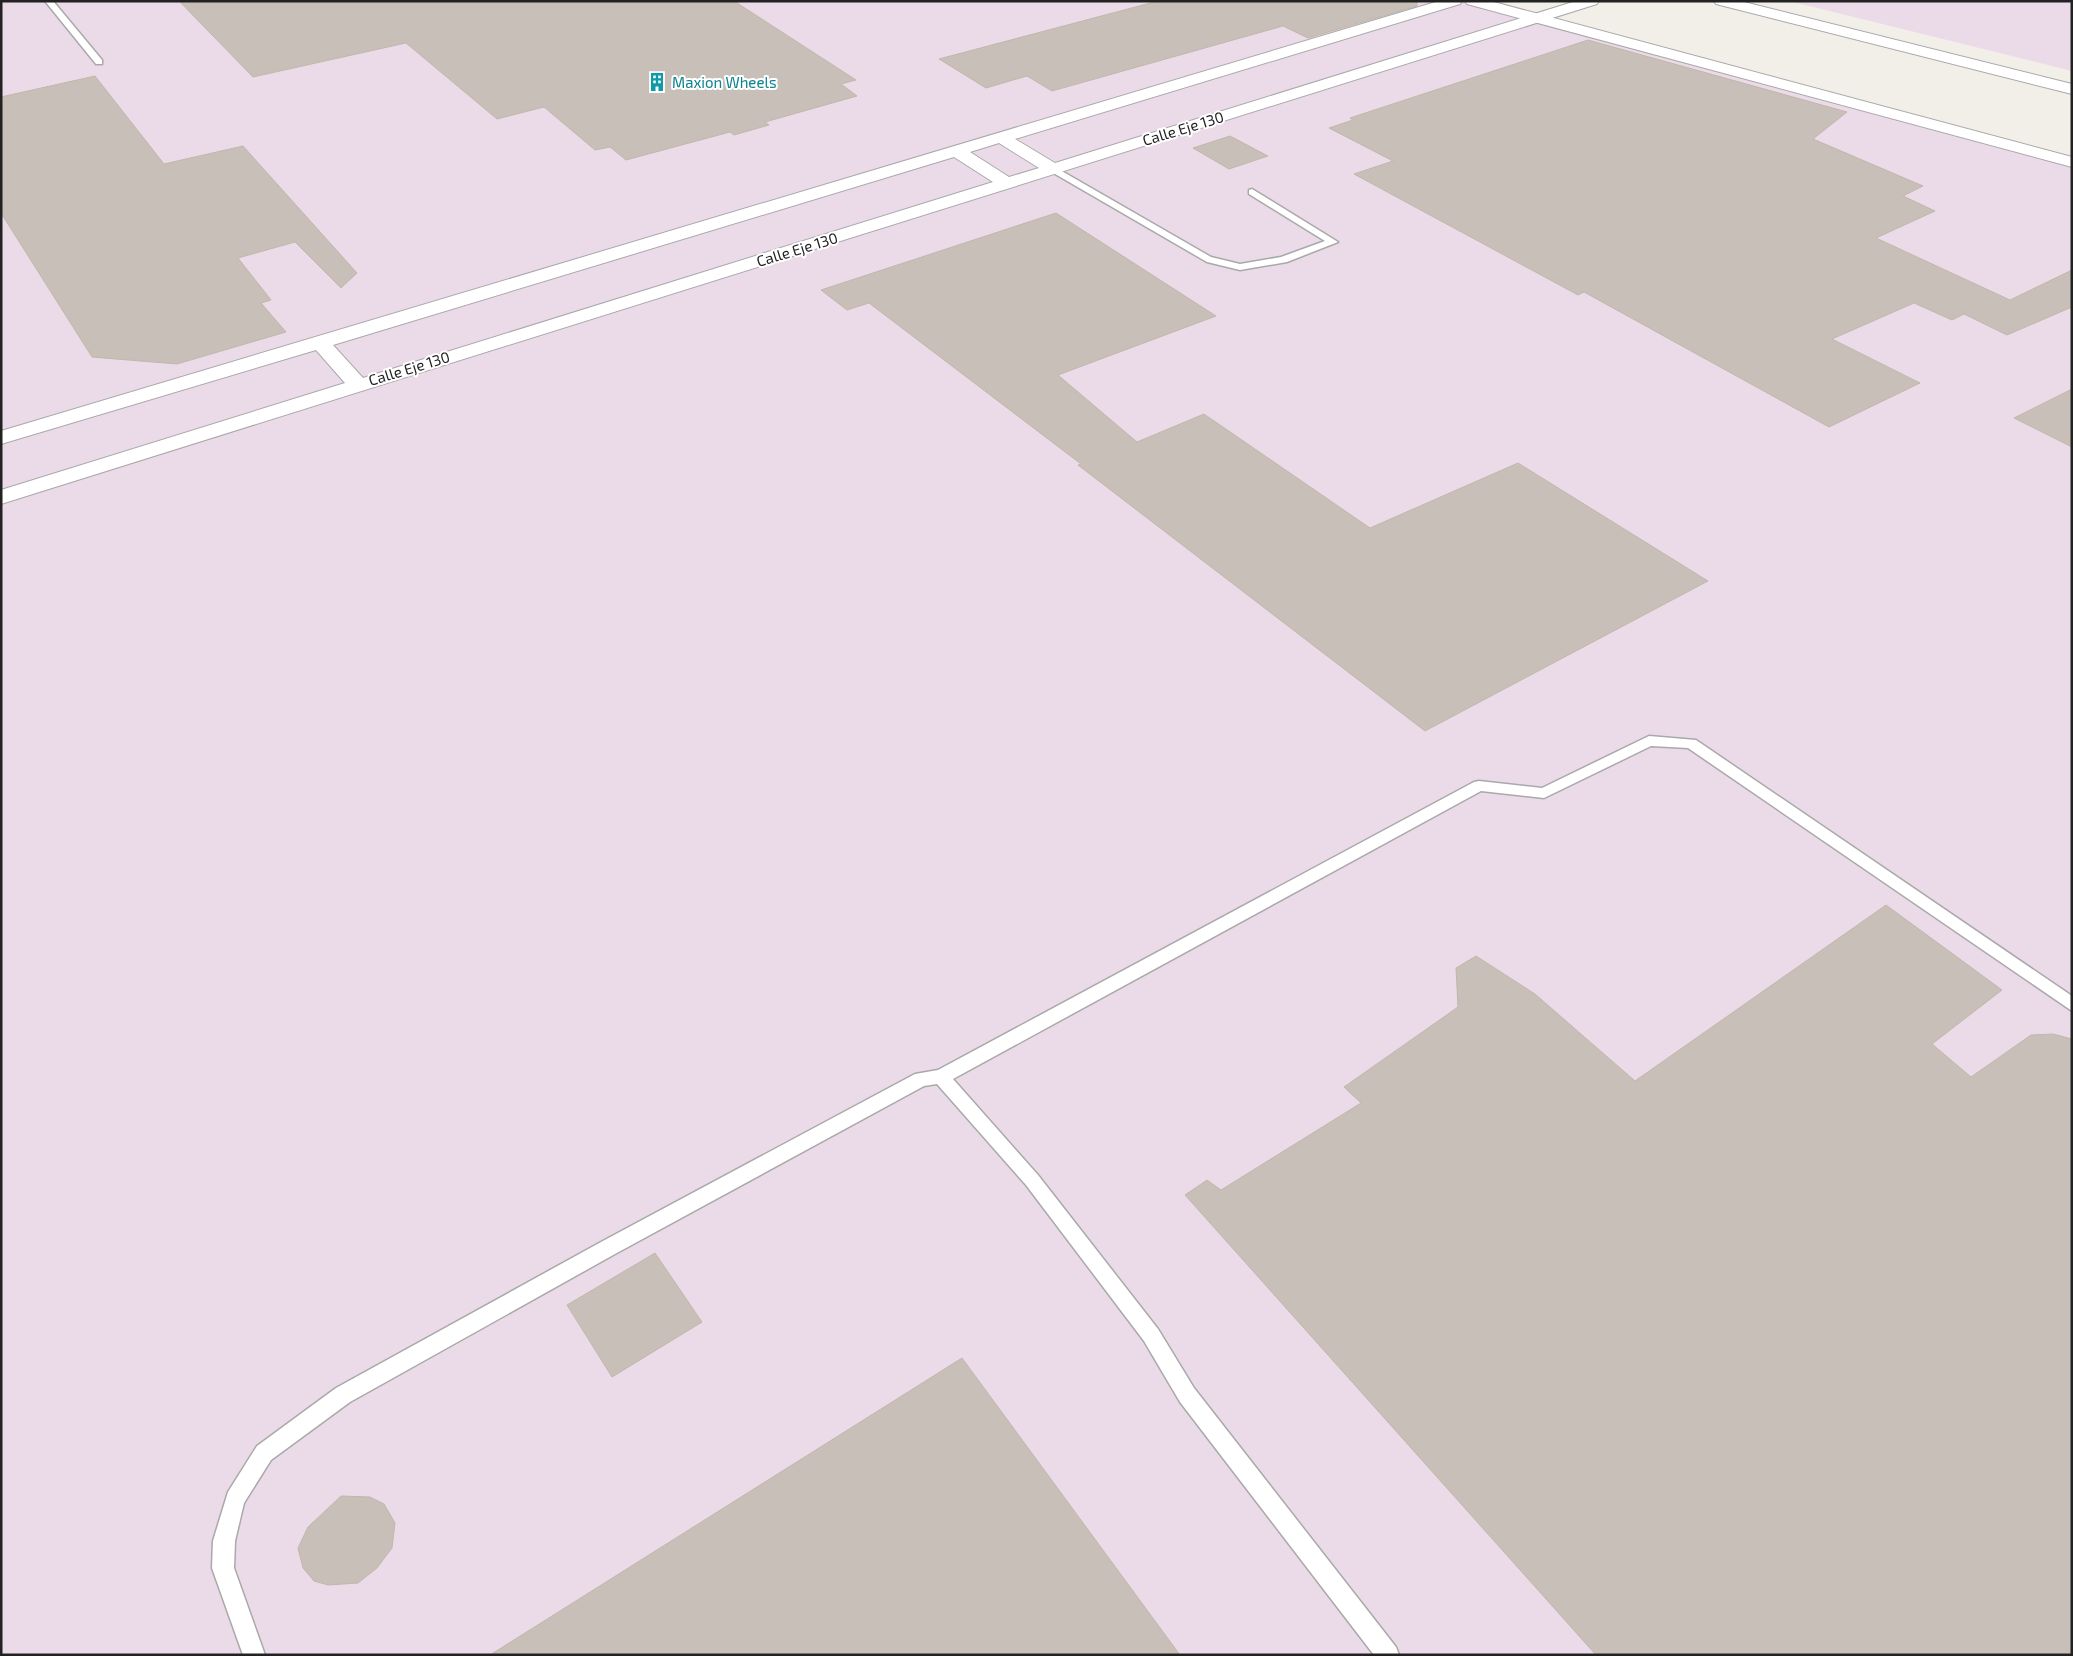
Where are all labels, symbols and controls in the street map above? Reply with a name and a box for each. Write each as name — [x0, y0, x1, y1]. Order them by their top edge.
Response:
building icon: Maxion Wheels — [646, 71, 668, 93]
place label: Maxion Wheels — [672, 73, 777, 91]
street label: Calle Eje 130 — [1140, 107, 1226, 150]
street label: Calle Eje 130 — [754, 228, 840, 271]
street label: Calle Eje 130 — [366, 347, 452, 390]

